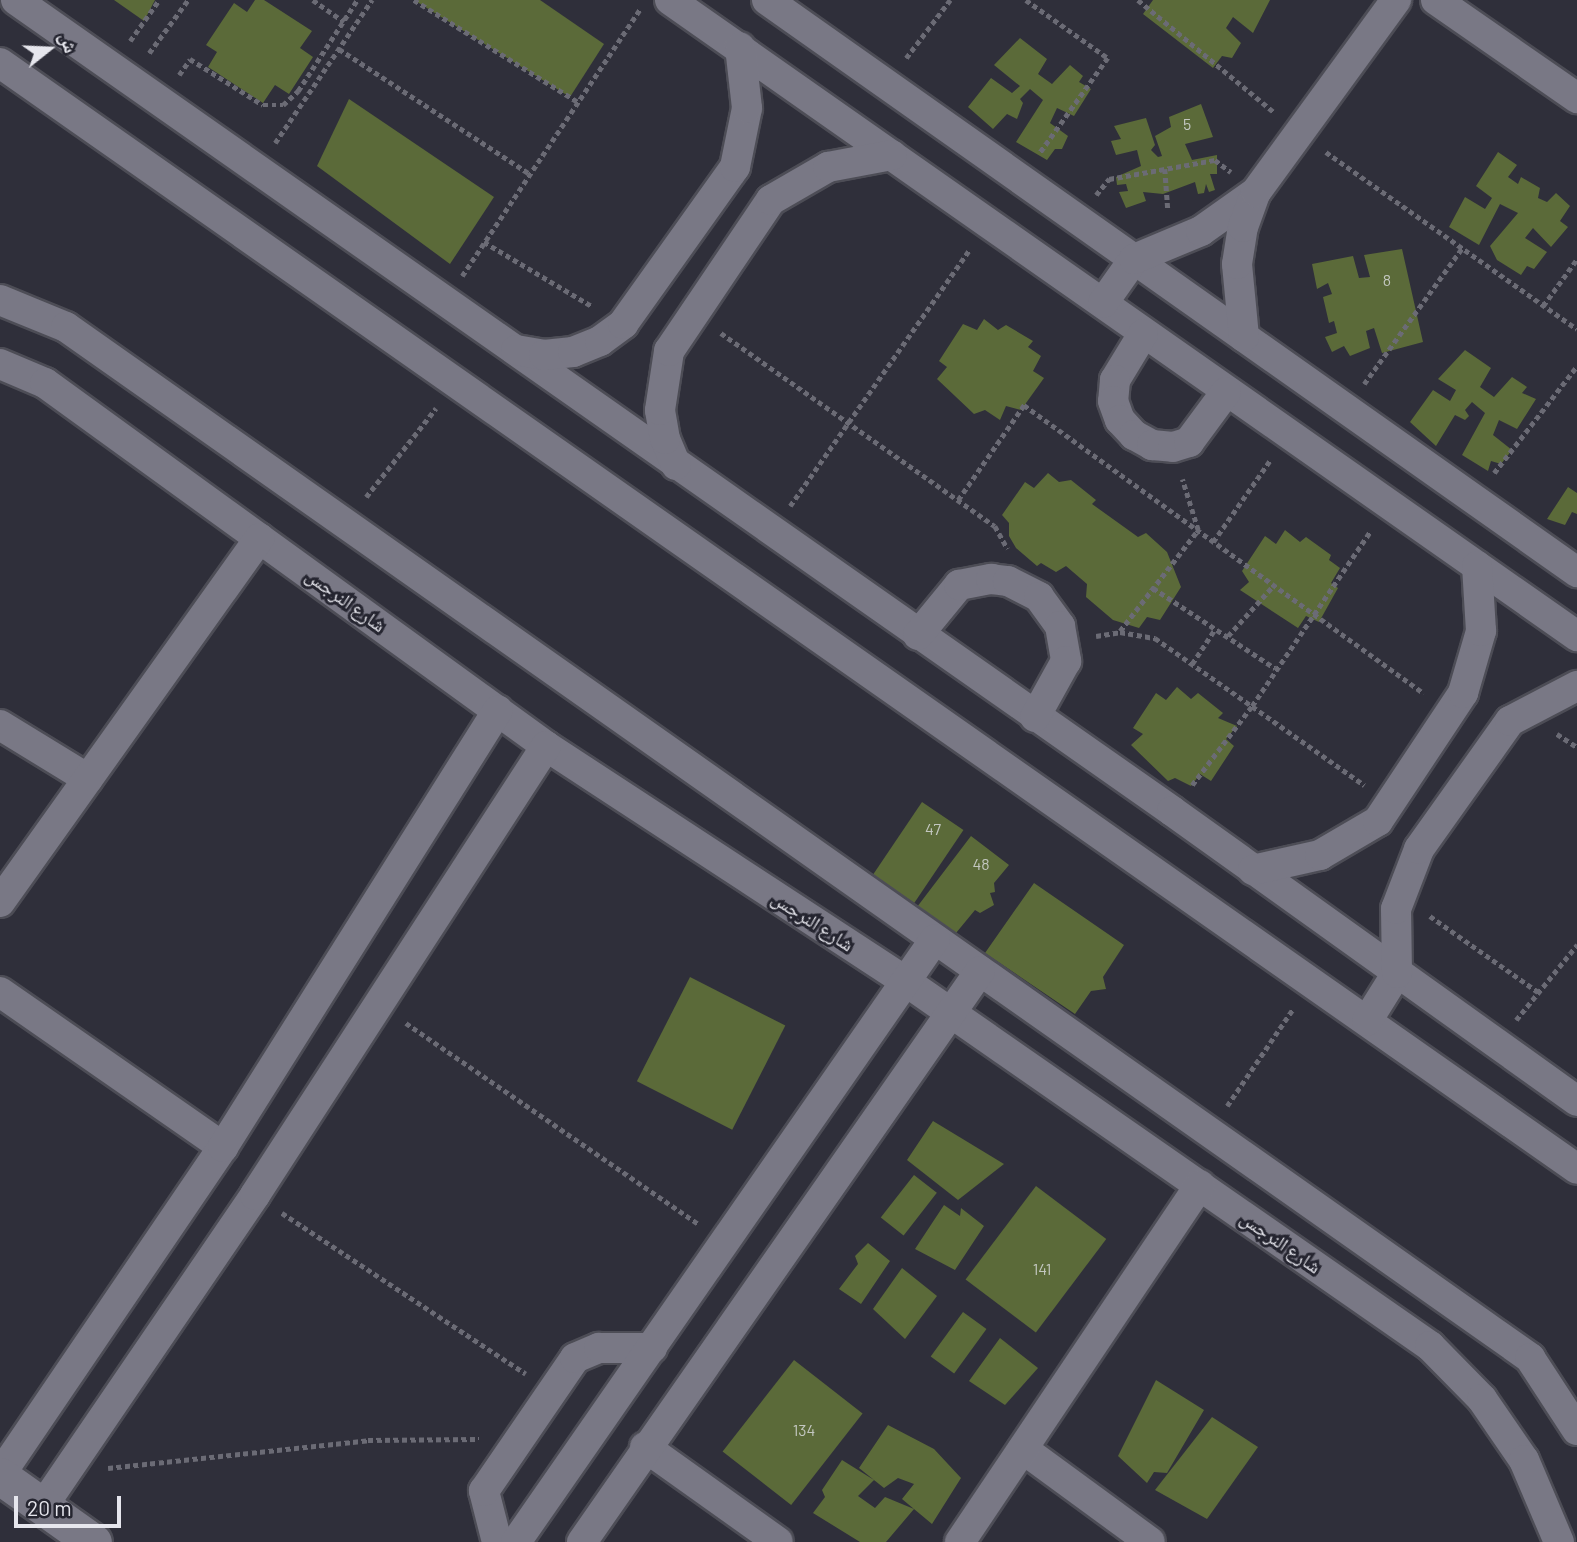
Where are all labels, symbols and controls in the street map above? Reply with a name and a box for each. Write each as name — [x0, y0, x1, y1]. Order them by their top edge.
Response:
north arrow — [14, 14, 84, 84]
text: ش — [55, 29, 83, 55]
house number: 5 — [1183, 114, 1191, 134]
house number: 8 — [1383, 270, 1391, 290]
street label: شارع النرجس — [302, 563, 390, 637]
house number: 47 — [925, 819, 941, 839]
house number: 48 — [972, 854, 990, 874]
street label: شارع النرجس — [768, 886, 858, 956]
street label: شارع النرجس — [1236, 1206, 1326, 1278]
house number: 141 — [1033, 1259, 1051, 1279]
house number: 134 — [793, 1420, 815, 1440]
scale bar — [18, 1482, 124, 1526]
text: 20 m — [27, 1495, 72, 1520]

